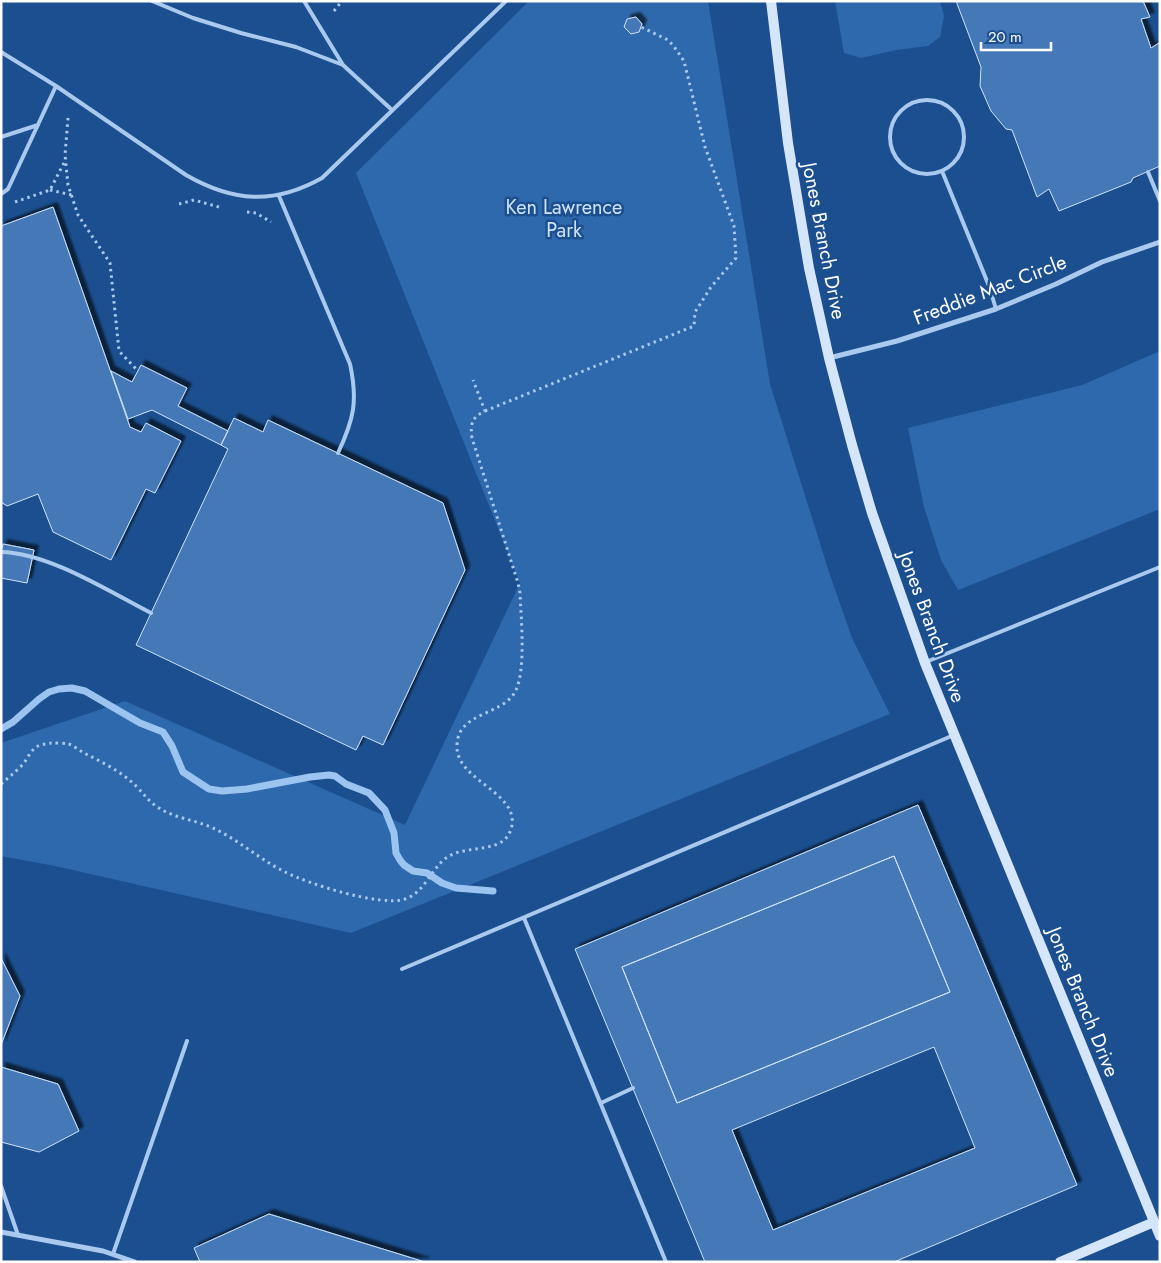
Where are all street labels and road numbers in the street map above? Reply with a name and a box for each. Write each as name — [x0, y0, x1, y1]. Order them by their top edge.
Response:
street label: Jones Branch Drive — [794, 157, 853, 322]
street label: Freddie Mac Circle — [909, 247, 1071, 333]
street label: Jones Branch Drive — [890, 544, 973, 707]
street label: Jones Branch Drive — [1039, 920, 1126, 1081]

